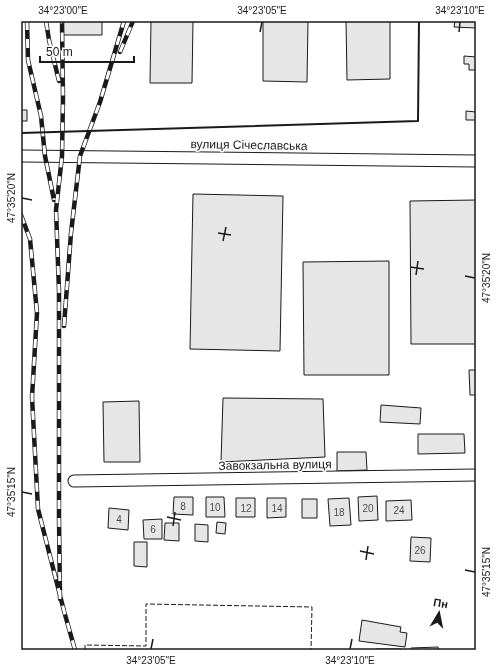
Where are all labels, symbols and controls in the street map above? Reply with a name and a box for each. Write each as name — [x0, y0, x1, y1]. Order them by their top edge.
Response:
text: 34°23'00"E — [38, 5, 88, 16]
text: 34°23'05"E — [237, 5, 287, 16]
text: 34°23'10"E — [435, 5, 485, 16]
scale bar — [40, 38, 134, 64]
text: 50 m — [46, 45, 73, 59]
street label: вулиця Січеславська — [190, 137, 308, 153]
text: 47°35'20"N — [6, 173, 17, 223]
text: 47°35'20"N — [481, 253, 492, 303]
street label: Завокзальна вулиця — [218, 457, 332, 473]
text: 47°35'15"N — [6, 467, 17, 517]
house number: 8 — [180, 501, 186, 512]
house number: 10 — [209, 502, 221, 513]
house number: 12 — [240, 503, 252, 514]
house number: 14 — [271, 503, 283, 514]
house number: 20 — [362, 503, 374, 514]
house number: 24 — [393, 505, 405, 516]
house number: 18 — [333, 507, 345, 518]
house number: 4 — [116, 514, 122, 525]
house number: 6 — [150, 524, 156, 535]
house number: 26 — [414, 545, 426, 556]
text: 47°35'15"N — [481, 547, 492, 597]
north arrow — [419, 593, 459, 633]
text: Пн — [433, 596, 449, 610]
text: 34°23'05"E — [126, 655, 176, 666]
text: 34°23'10"E — [325, 655, 375, 666]

